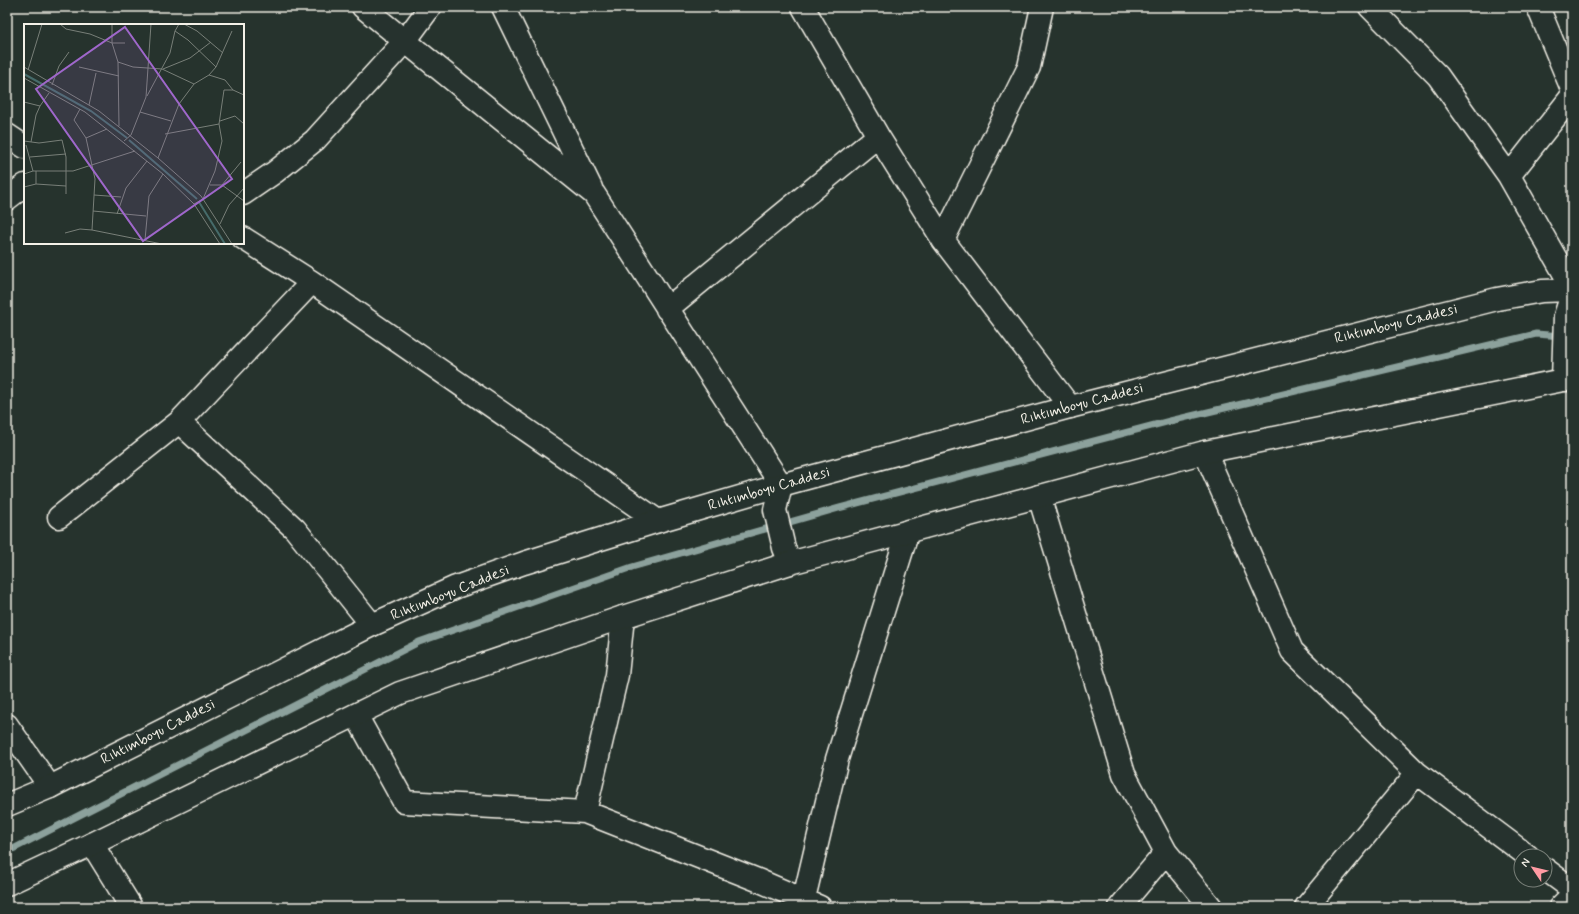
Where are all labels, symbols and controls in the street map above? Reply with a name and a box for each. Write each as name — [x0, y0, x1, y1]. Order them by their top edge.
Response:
inset map — [24, 24, 244, 244]
street label: Rıhtımboyu Caddesi — [1332, 299, 1460, 349]
street label: Rıhtımboyu Caddesi — [1019, 378, 1145, 430]
street label: Rıhtımboyu Caddesi — [706, 462, 832, 516]
street label: Rıhtımboyu Caddesi — [388, 560, 512, 626]
street label: Rıhtımboyu Caddesi — [97, 695, 219, 769]
north arrow — [1513, 848, 1553, 888]
text: N — [1518, 856, 1533, 870]

